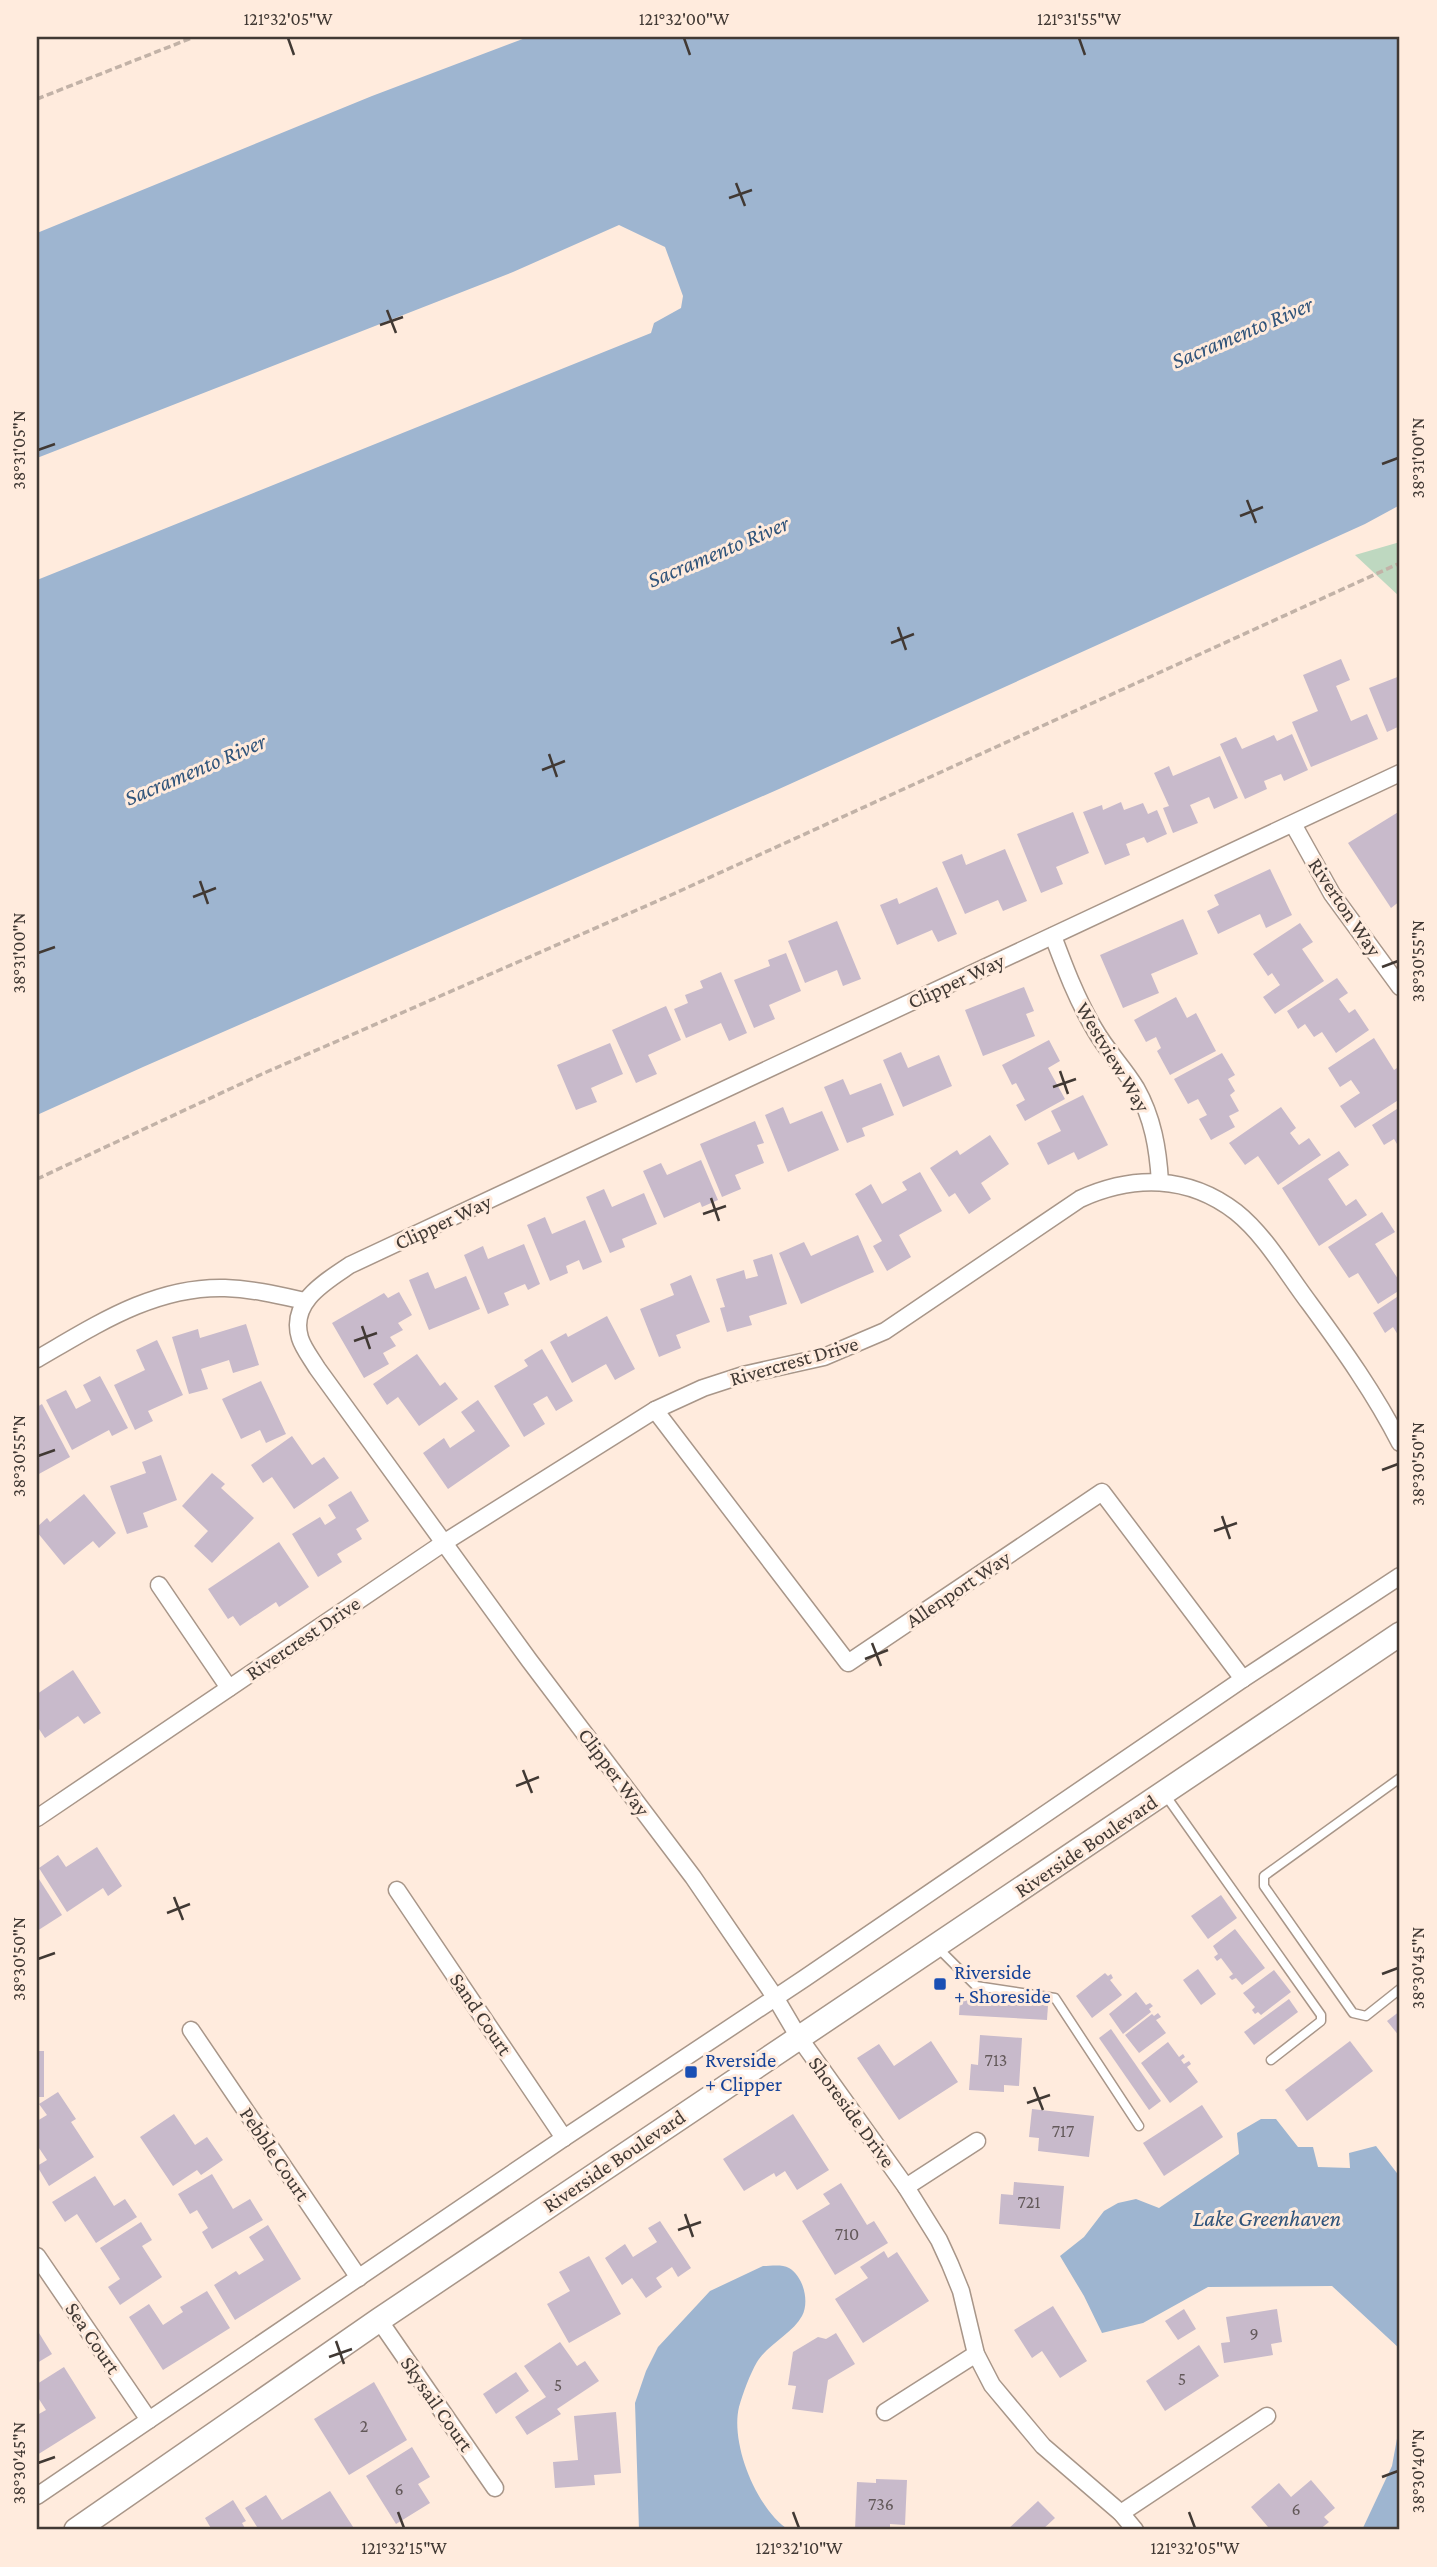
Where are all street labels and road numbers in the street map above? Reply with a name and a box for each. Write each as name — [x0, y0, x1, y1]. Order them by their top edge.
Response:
street label: Riverton Way — [1303, 853, 1387, 961]
street label: Clipper Way — [904, 948, 1008, 1014]
street label: Westview Way — [1071, 998, 1155, 1117]
street label: Clipper Way — [391, 1189, 495, 1255]
street label: Rivercrest Drive — [727, 1331, 861, 1391]
street label: Allenport Way — [901, 1545, 1015, 1633]
street label: Rivercrest Drive — [241, 1591, 365, 1685]
street label: Clipper Way — [573, 1723, 655, 1821]
street label: Riverside Boulevard — [1010, 1790, 1162, 1902]
street label: Sand Court — [445, 1968, 518, 2061]
street label: Shoreside Drive — [804, 2052, 900, 2172]
street label: Pebble Court — [235, 2103, 316, 2206]
street label: Riverside Boulevard — [538, 2105, 690, 2217]
street label: Sea Court — [60, 2298, 126, 2379]
street label: Skysail Court — [396, 2352, 479, 2457]

